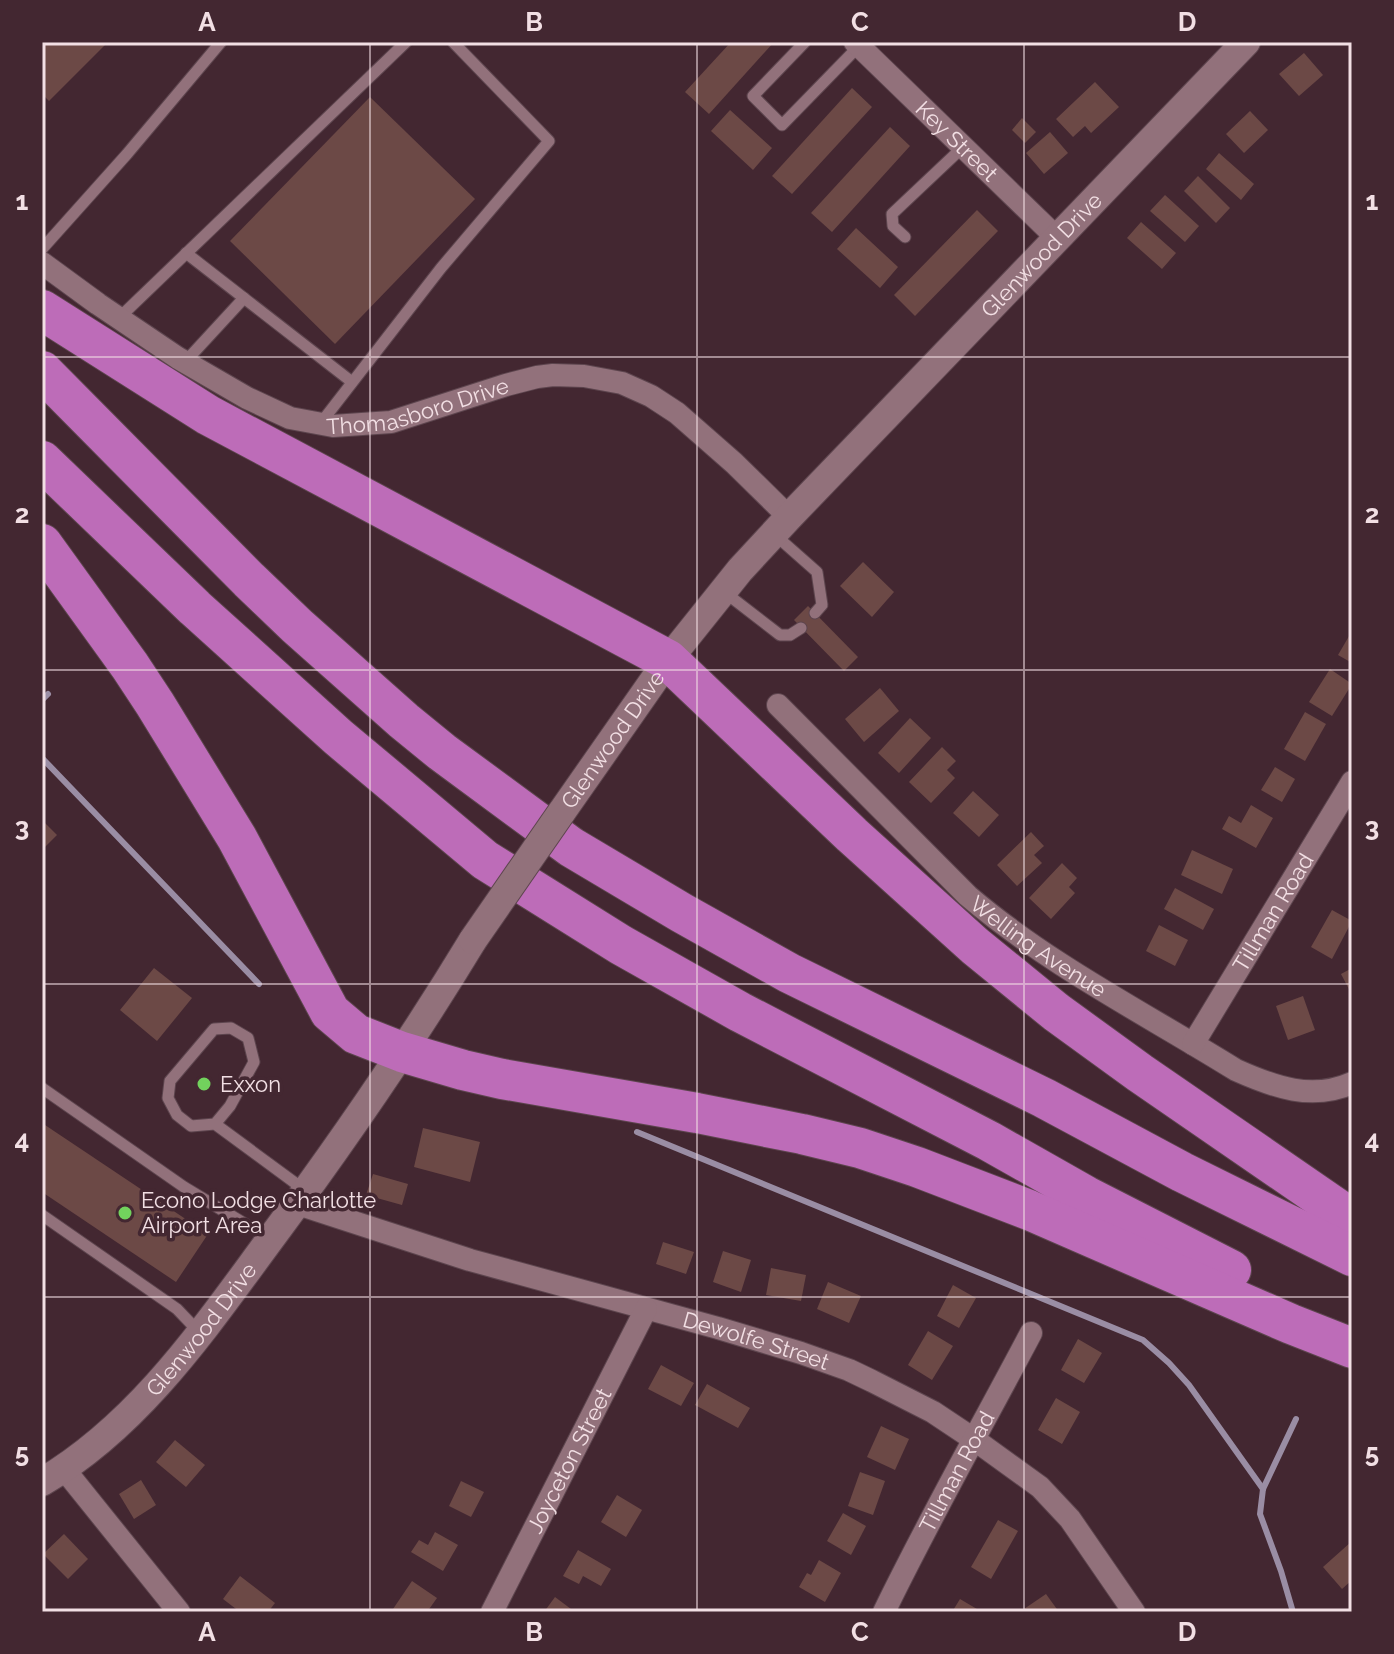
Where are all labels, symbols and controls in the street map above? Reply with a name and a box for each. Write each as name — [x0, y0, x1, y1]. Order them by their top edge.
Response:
text: A — [198, 7, 216, 37]
text: B — [525, 7, 543, 37]
text: C — [851, 7, 869, 37]
text: D — [1178, 7, 1196, 37]
street label: Key Street — [911, 95, 1004, 187]
text: 1 — [16, 186, 29, 216]
text: 1 — [1366, 186, 1379, 216]
street label: Glenwood Drive — [975, 187, 1107, 322]
street label: Thomasboro Drive — [326, 372, 512, 439]
text: 2 — [15, 499, 29, 529]
text: 2 — [1365, 499, 1379, 529]
street label: Glenwood Drive — [555, 665, 670, 813]
text: 3 — [15, 812, 29, 842]
text: 3 — [1365, 812, 1379, 842]
street label: Tillman Road — [1227, 848, 1319, 976]
street label: Welling Avenue — [965, 890, 1111, 1002]
place label: Exxon — [220, 1071, 281, 1097]
marker: Exxon — [195, 1075, 213, 1093]
text: 4 — [15, 1125, 29, 1155]
text: 4 — [1365, 1125, 1379, 1155]
place label: Econo Lodge Charlotte Airport Area — [141, 1187, 376, 1238]
marker: Econo Lodge Charlotte Airport Area — [116, 1204, 134, 1222]
street label: Glenwood Drive — [140, 1257, 262, 1401]
street label: Dewolfe Street — [680, 1306, 833, 1375]
street label: Joyceton Street — [521, 1383, 617, 1537]
street label: Tillman Road — [914, 1407, 1000, 1537]
text: 5 — [15, 1438, 29, 1468]
text: 5 — [1365, 1438, 1379, 1468]
text: A — [198, 1617, 216, 1647]
text: B — [525, 1617, 543, 1647]
text: C — [851, 1617, 869, 1647]
text: D — [1178, 1617, 1196, 1647]

